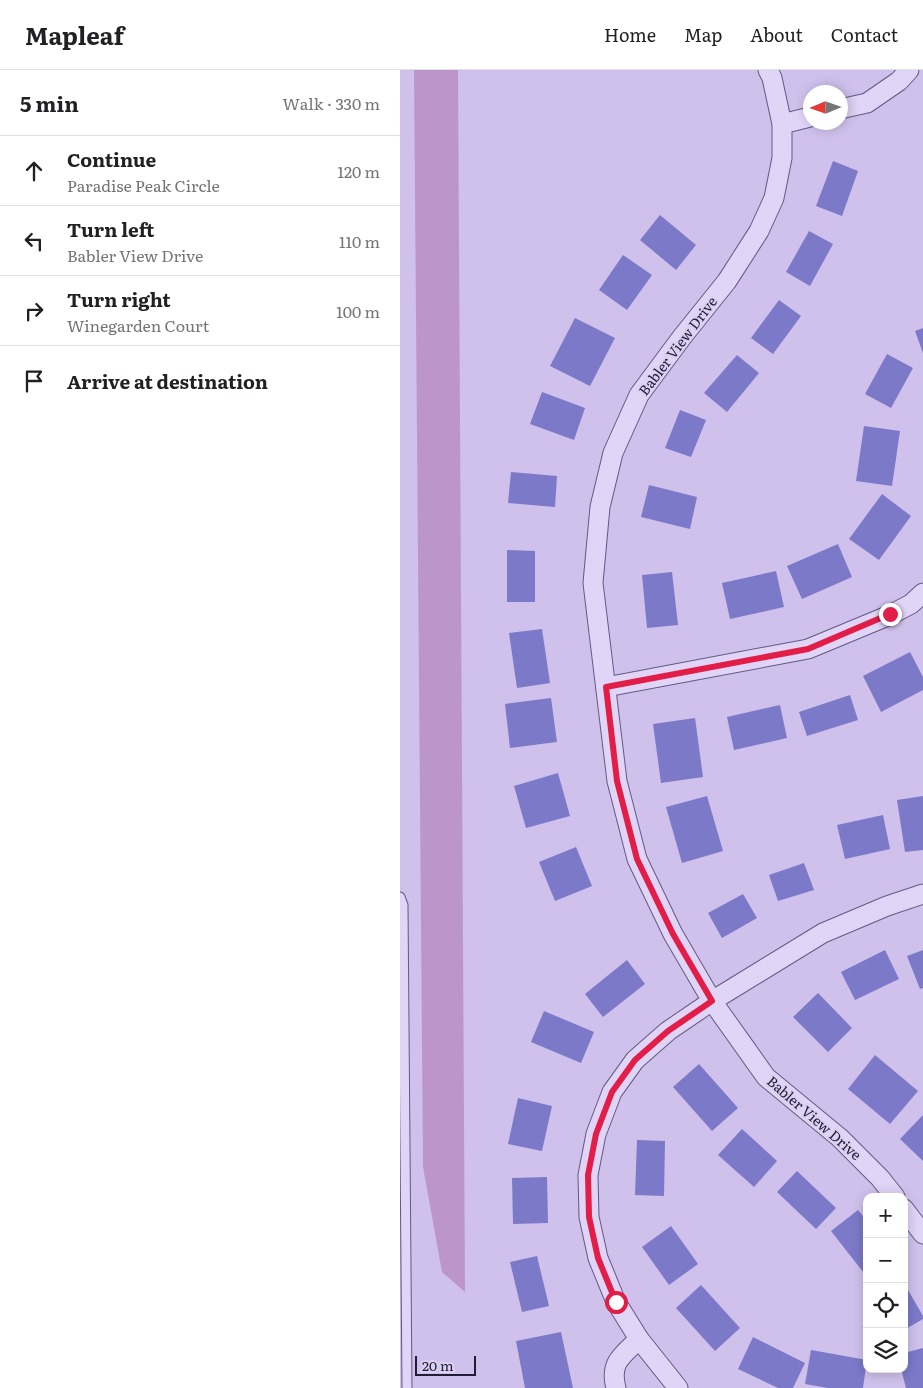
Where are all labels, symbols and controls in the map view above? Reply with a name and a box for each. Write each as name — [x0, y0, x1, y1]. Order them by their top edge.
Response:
text: Mapleaf — [25, 17, 124, 52]
text: Home — [604, 21, 656, 48]
text: Map — [684, 21, 722, 48]
text: About — [750, 21, 803, 48]
text: Contact — [831, 21, 898, 48]
north arrow — [803, 85, 848, 130]
text: 5 min — [20, 87, 79, 118]
text: Walk · 330 m — [282, 91, 380, 115]
text: Continue — [67, 145, 156, 173]
icon: ahead — [20, 157, 48, 185]
text: 120 m — [337, 159, 380, 183]
text: Paradise Peak Circle — [67, 173, 220, 197]
text: Turn left — [67, 215, 154, 243]
icon: left — [20, 227, 48, 255]
text: 110 m — [339, 229, 380, 253]
text: Babler View Drive — [67, 243, 203, 267]
text: Turn right — [67, 285, 171, 313]
street label: Babler View Drive — [633, 292, 721, 399]
icon: right — [20, 297, 48, 325]
text: 100 m — [336, 299, 380, 323]
text: Winegarden Court — [67, 313, 209, 337]
icon: arrive — [20, 367, 48, 395]
text: Arrive at destination — [67, 367, 268, 395]
route end — [879, 603, 902, 626]
street label: Babler View Drive — [763, 1071, 866, 1164]
map controls — [863, 1193, 908, 1373]
button: + — [863, 1193, 908, 1238]
button: − — [863, 1238, 908, 1283]
button: locate — [863, 1283, 908, 1328]
route start — [605, 1291, 628, 1314]
button: layers — [863, 1328, 908, 1373]
scale bar — [415, 1353, 476, 1376]
text: 20 m — [422, 1355, 454, 1375]

